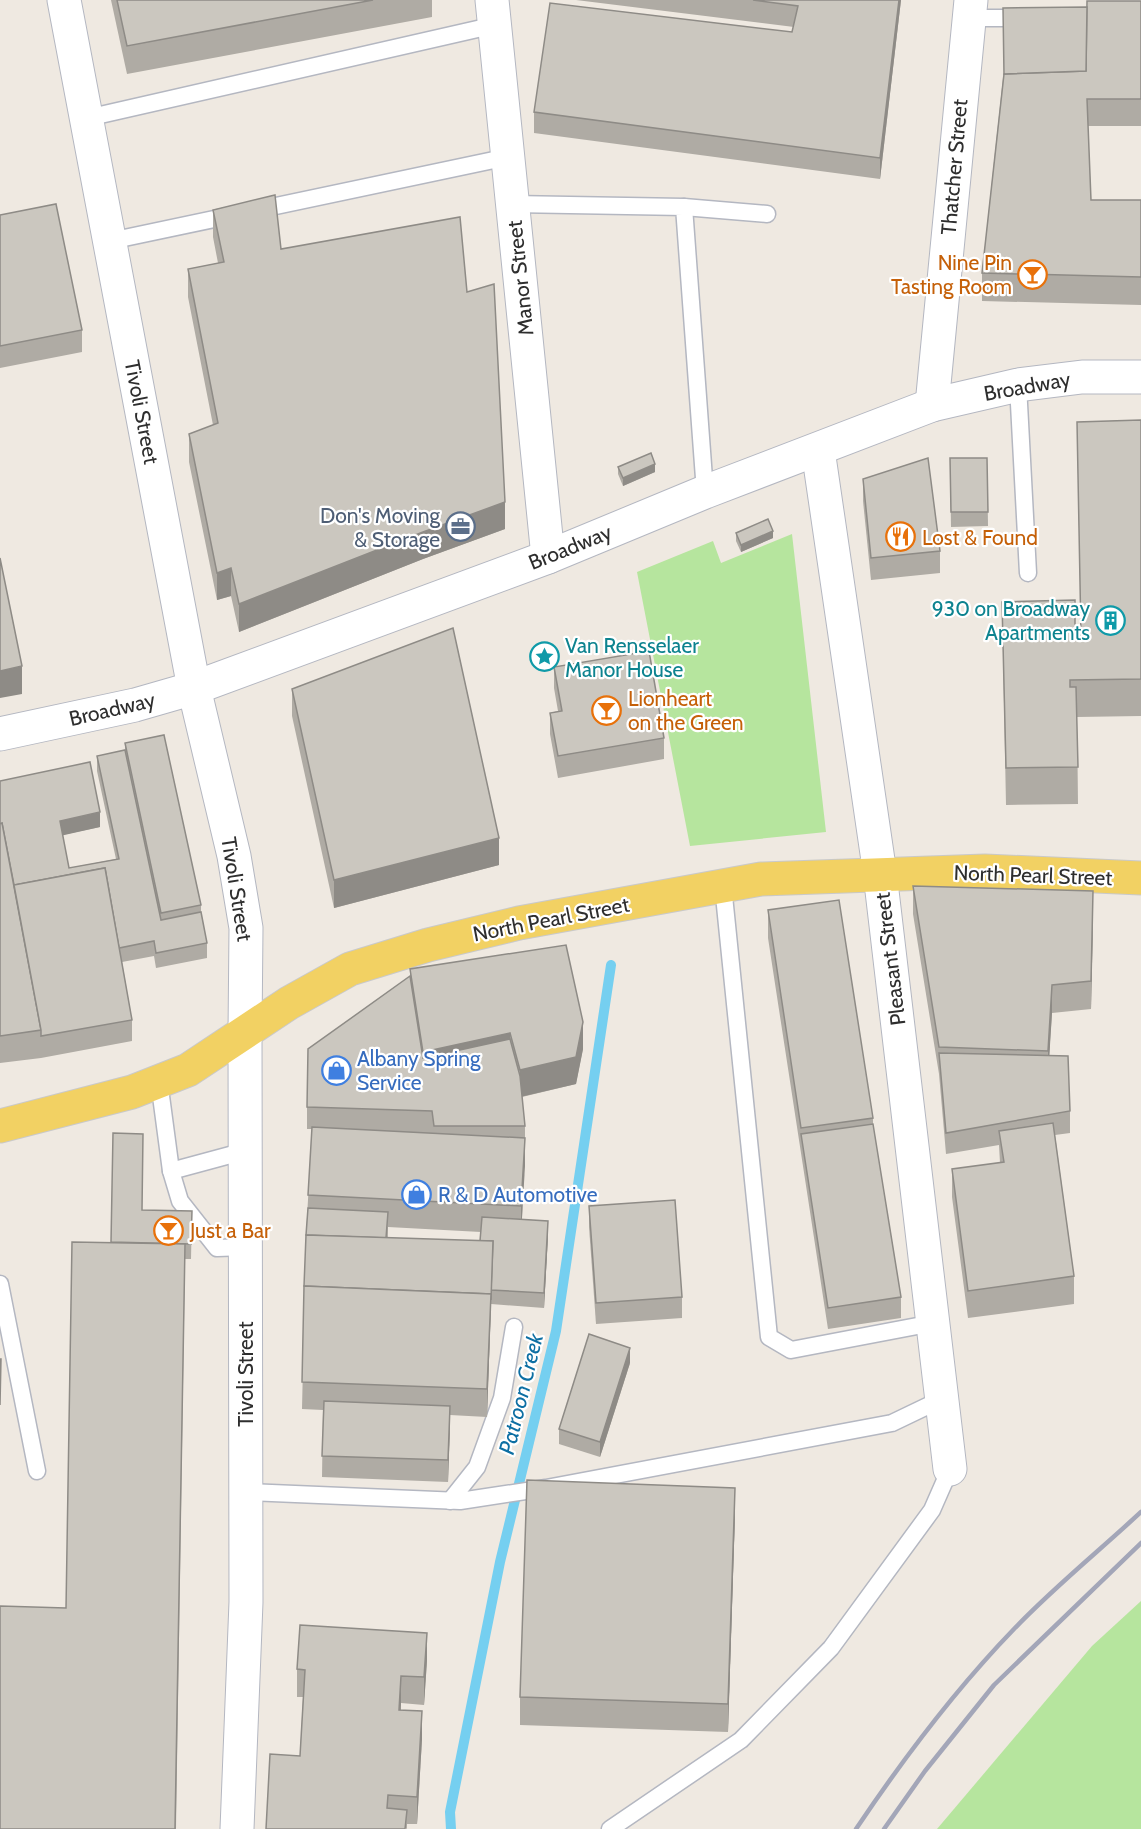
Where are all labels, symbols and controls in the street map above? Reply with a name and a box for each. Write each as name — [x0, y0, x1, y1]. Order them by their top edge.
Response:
street label: Thatcher Street — [936, 98, 972, 236]
street label: Manor Street — [502, 219, 538, 337]
place label: Nine Pin Tasting Room — [891, 250, 1012, 299]
bar icon: Nine Pin Tasting Room — [1017, 258, 1049, 290]
street label: Tivoli Street — [120, 358, 164, 466]
street label: Broadway — [982, 366, 1073, 406]
place label: Don's Moving & Storage — [320, 503, 441, 552]
office icon: Don's Moving & Storage — [445, 511, 477, 543]
street label: Broadway — [525, 519, 616, 575]
restaurant icon: Lost & Found — [885, 521, 917, 553]
place label: Lost & Found — [922, 525, 1038, 550]
place label: 930 on Broadway Apartments — [932, 596, 1090, 645]
building icon: 930 on Broadway Apartments — [1095, 604, 1127, 636]
place label: Van Rensselaer Manor House — [565, 633, 699, 682]
place icon: Van Rensselaer Manor House — [528, 641, 560, 673]
place label: Lionheart on the Green — [628, 686, 744, 735]
street label: Broadway — [67, 687, 158, 731]
bar icon: Lionheart on the Green — [591, 694, 623, 726]
street label: Tivoli Street — [216, 835, 258, 943]
street label: North Pearl Street — [953, 860, 1113, 890]
street label: Pleasant Street — [869, 891, 911, 1027]
street label: North Pearl Street — [471, 892, 631, 946]
place label: Albany Spring Service — [357, 1046, 481, 1095]
shop icon: Albany Spring Service — [320, 1054, 352, 1086]
shop icon: R & D Automotive — [401, 1178, 433, 1210]
place label: R & D Automotive — [438, 1182, 598, 1207]
bar icon: Just a Bar — [153, 1214, 185, 1246]
place label: Just a Bar — [189, 1218, 271, 1243]
street label: Tivoli Street — [233, 1321, 258, 1427]
water label: Patroon Creek — [493, 1330, 549, 1457]

